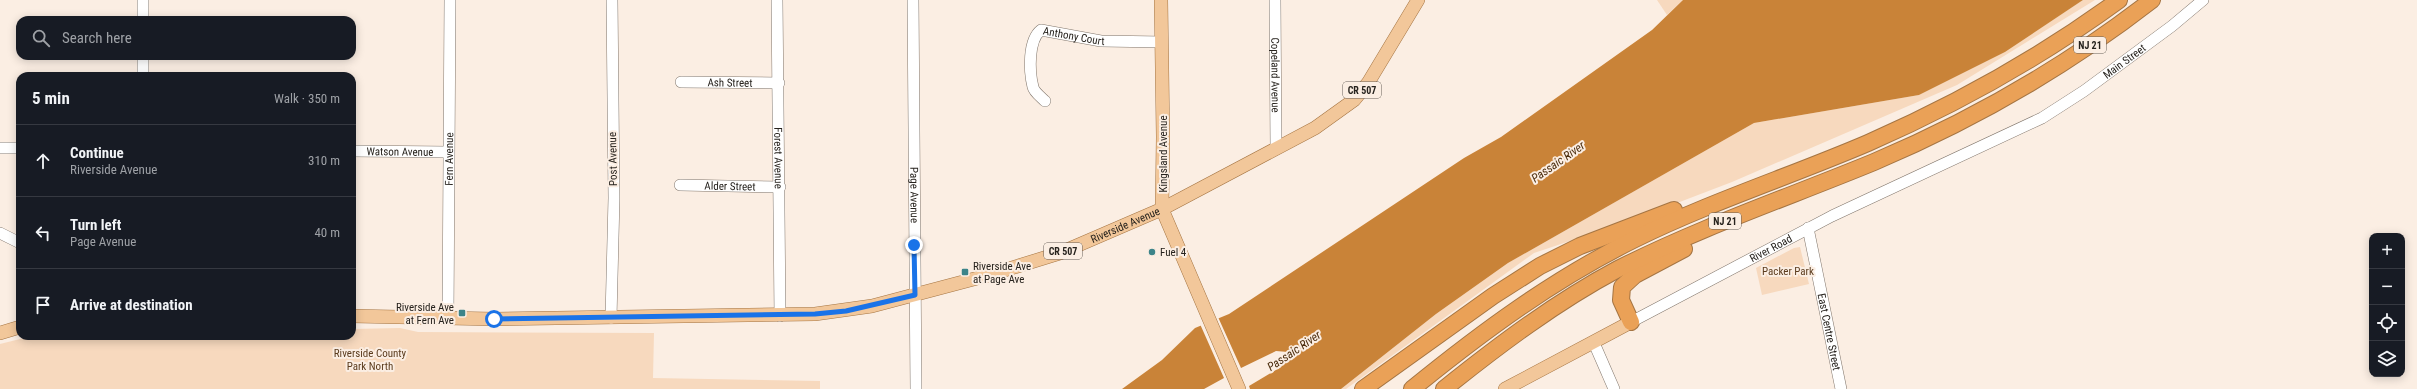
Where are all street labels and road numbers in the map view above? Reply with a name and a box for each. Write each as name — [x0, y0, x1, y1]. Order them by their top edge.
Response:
street label: Anthony Court — [1042, 24, 1105, 48]
street label: Copeland Avenue — [1269, 37, 1282, 113]
road number: NJ 21 — [2074, 37, 2106, 53]
street label: Main Street — [2100, 41, 2148, 81]
street label: Ash Street — [707, 76, 753, 89]
road number: CR 507 — [1343, 82, 1381, 98]
street label: Kingsland Avenue — [1157, 115, 1170, 193]
street label: Forest Avenue — [772, 127, 785, 189]
street label: Fern Avenue — [442, 132, 456, 186]
street label: Post Avenue — [606, 132, 620, 186]
street label: Watson Avenue — [367, 145, 433, 158]
street label: Page Avenue — [908, 167, 921, 223]
street label: Alder Street — [704, 179, 756, 193]
street label: Riverside Avenue — [1089, 204, 1162, 245]
road number: NJ 21 — [1709, 213, 1741, 229]
street label: River Road — [1747, 232, 1794, 265]
road number: CR 507 — [1044, 243, 1082, 259]
street label: East Centre Street — [1815, 292, 1844, 372]

